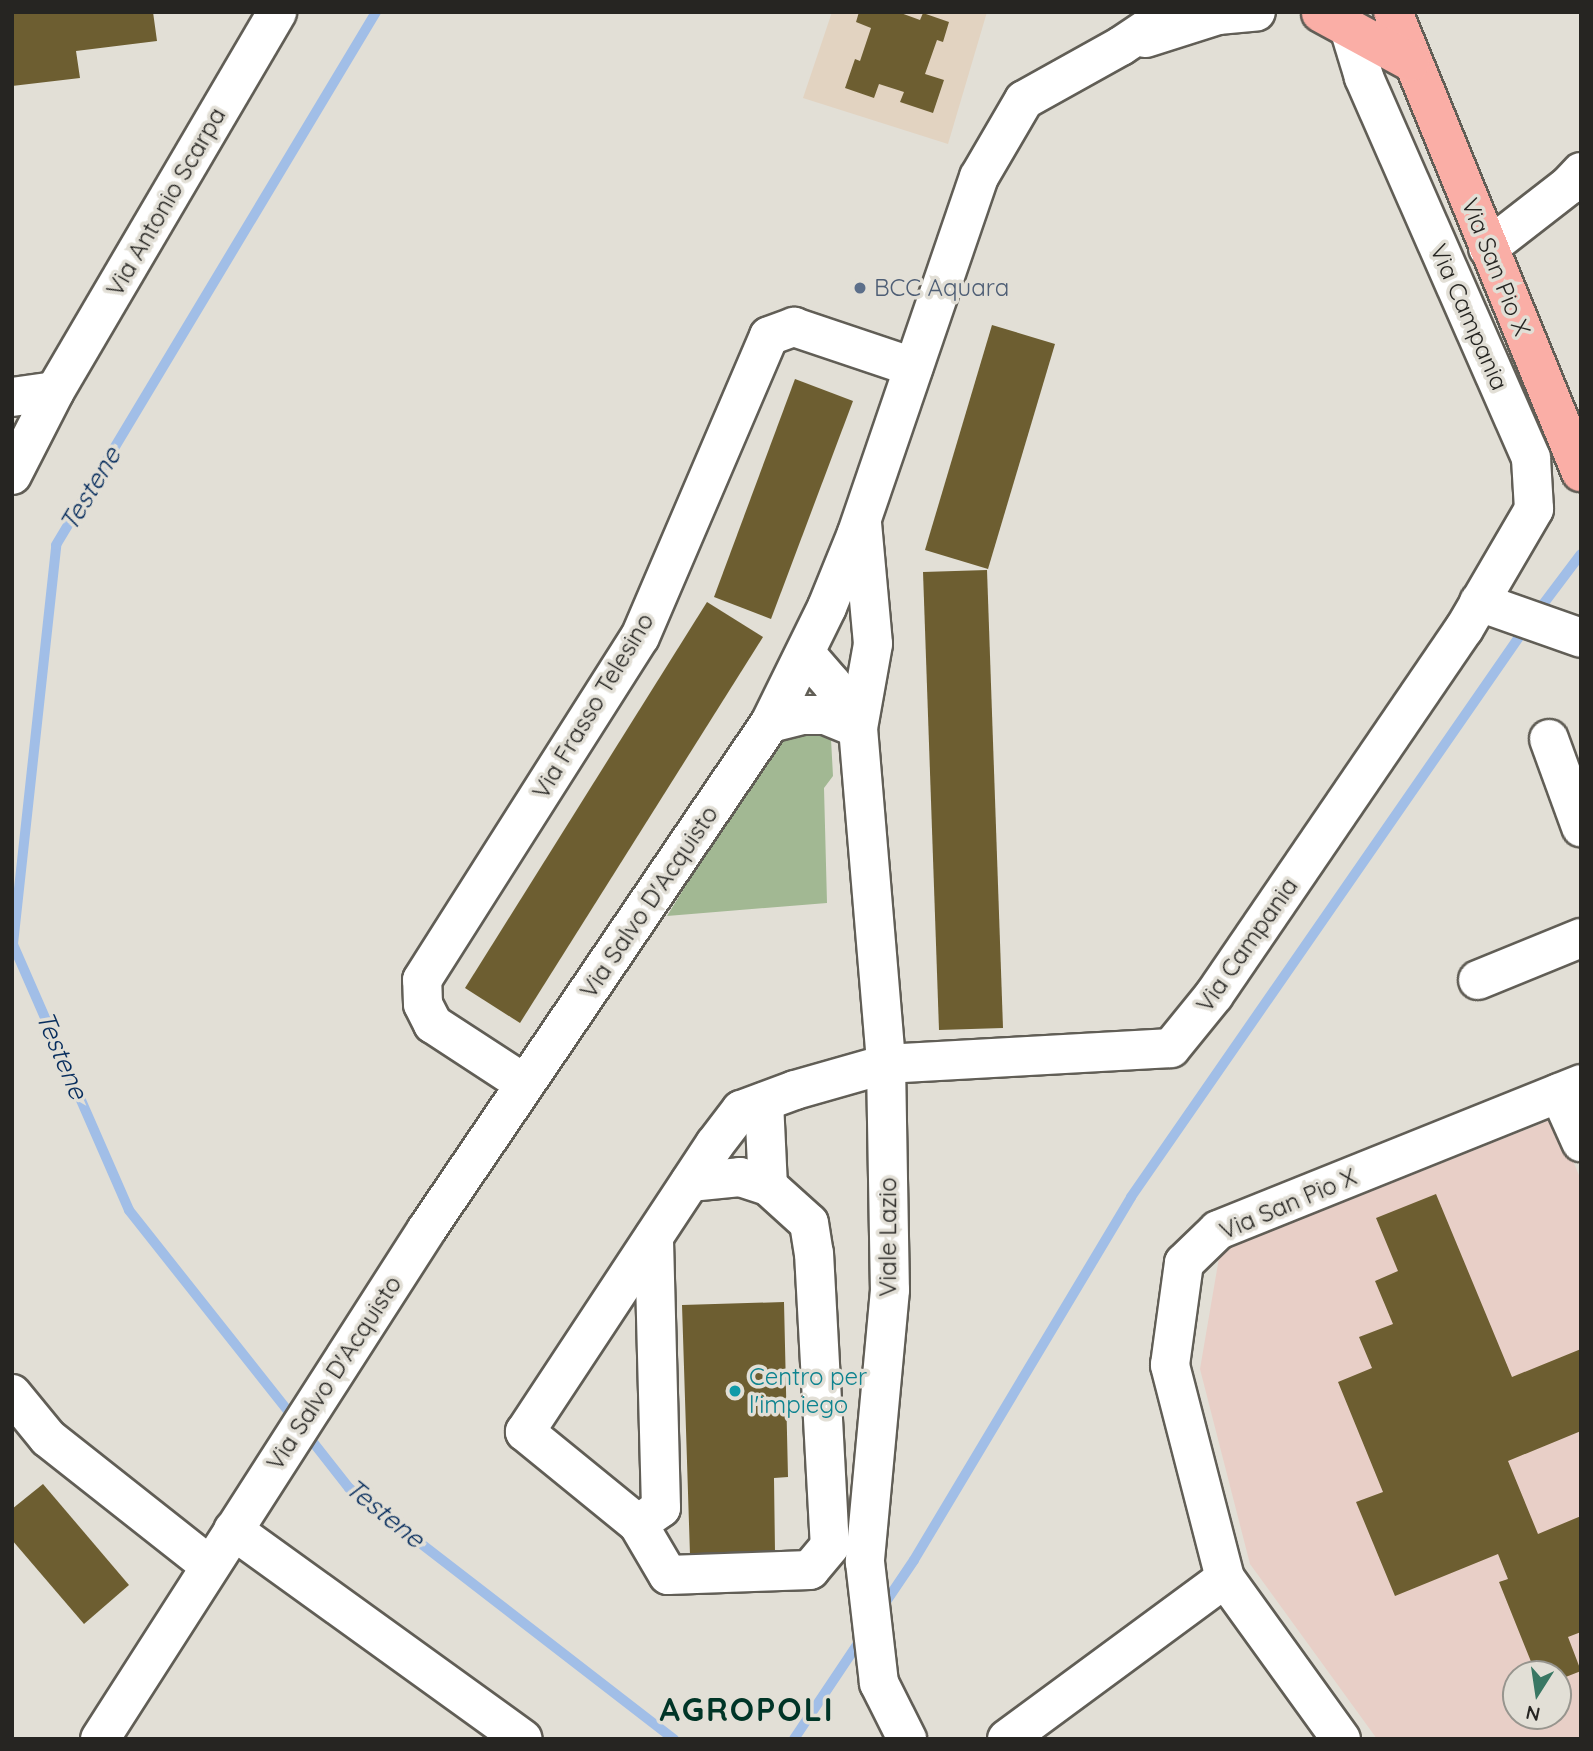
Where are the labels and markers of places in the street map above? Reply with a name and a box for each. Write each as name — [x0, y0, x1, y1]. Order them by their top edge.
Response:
place label: BCC Aquara — [874, 274, 1009, 302]
marker: BCC Aquara — [852, 280, 868, 296]
place label: Centro per l'impiego — [749, 1363, 867, 1419]
marker: Centro per l'impiego — [727, 1383, 743, 1399]

